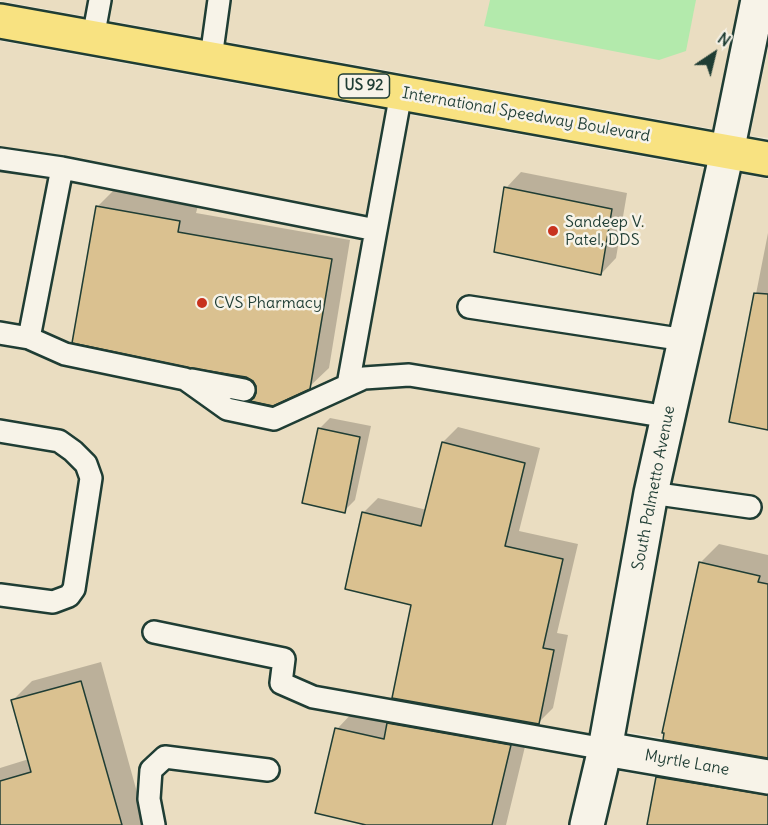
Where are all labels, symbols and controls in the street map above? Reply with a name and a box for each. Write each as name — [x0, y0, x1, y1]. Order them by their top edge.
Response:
north arrow — [684, 24, 744, 84]
text: N — [714, 28, 735, 51]
road number: US 92 — [338, 74, 389, 98]
street label: International Speedway Boulevard — [401, 84, 651, 146]
place label: Sandeep V. Patel, DDS — [565, 212, 644, 250]
marker: Sandeep V. Patel, DDS — [546, 224, 560, 238]
place label: CVS Pharmacy — [214, 293, 322, 313]
marker: CVS Pharmacy — [195, 296, 209, 310]
street label: South Palmetto Avenue — [629, 404, 679, 572]
street label: Myrtle Lane — [643, 746, 731, 780]

